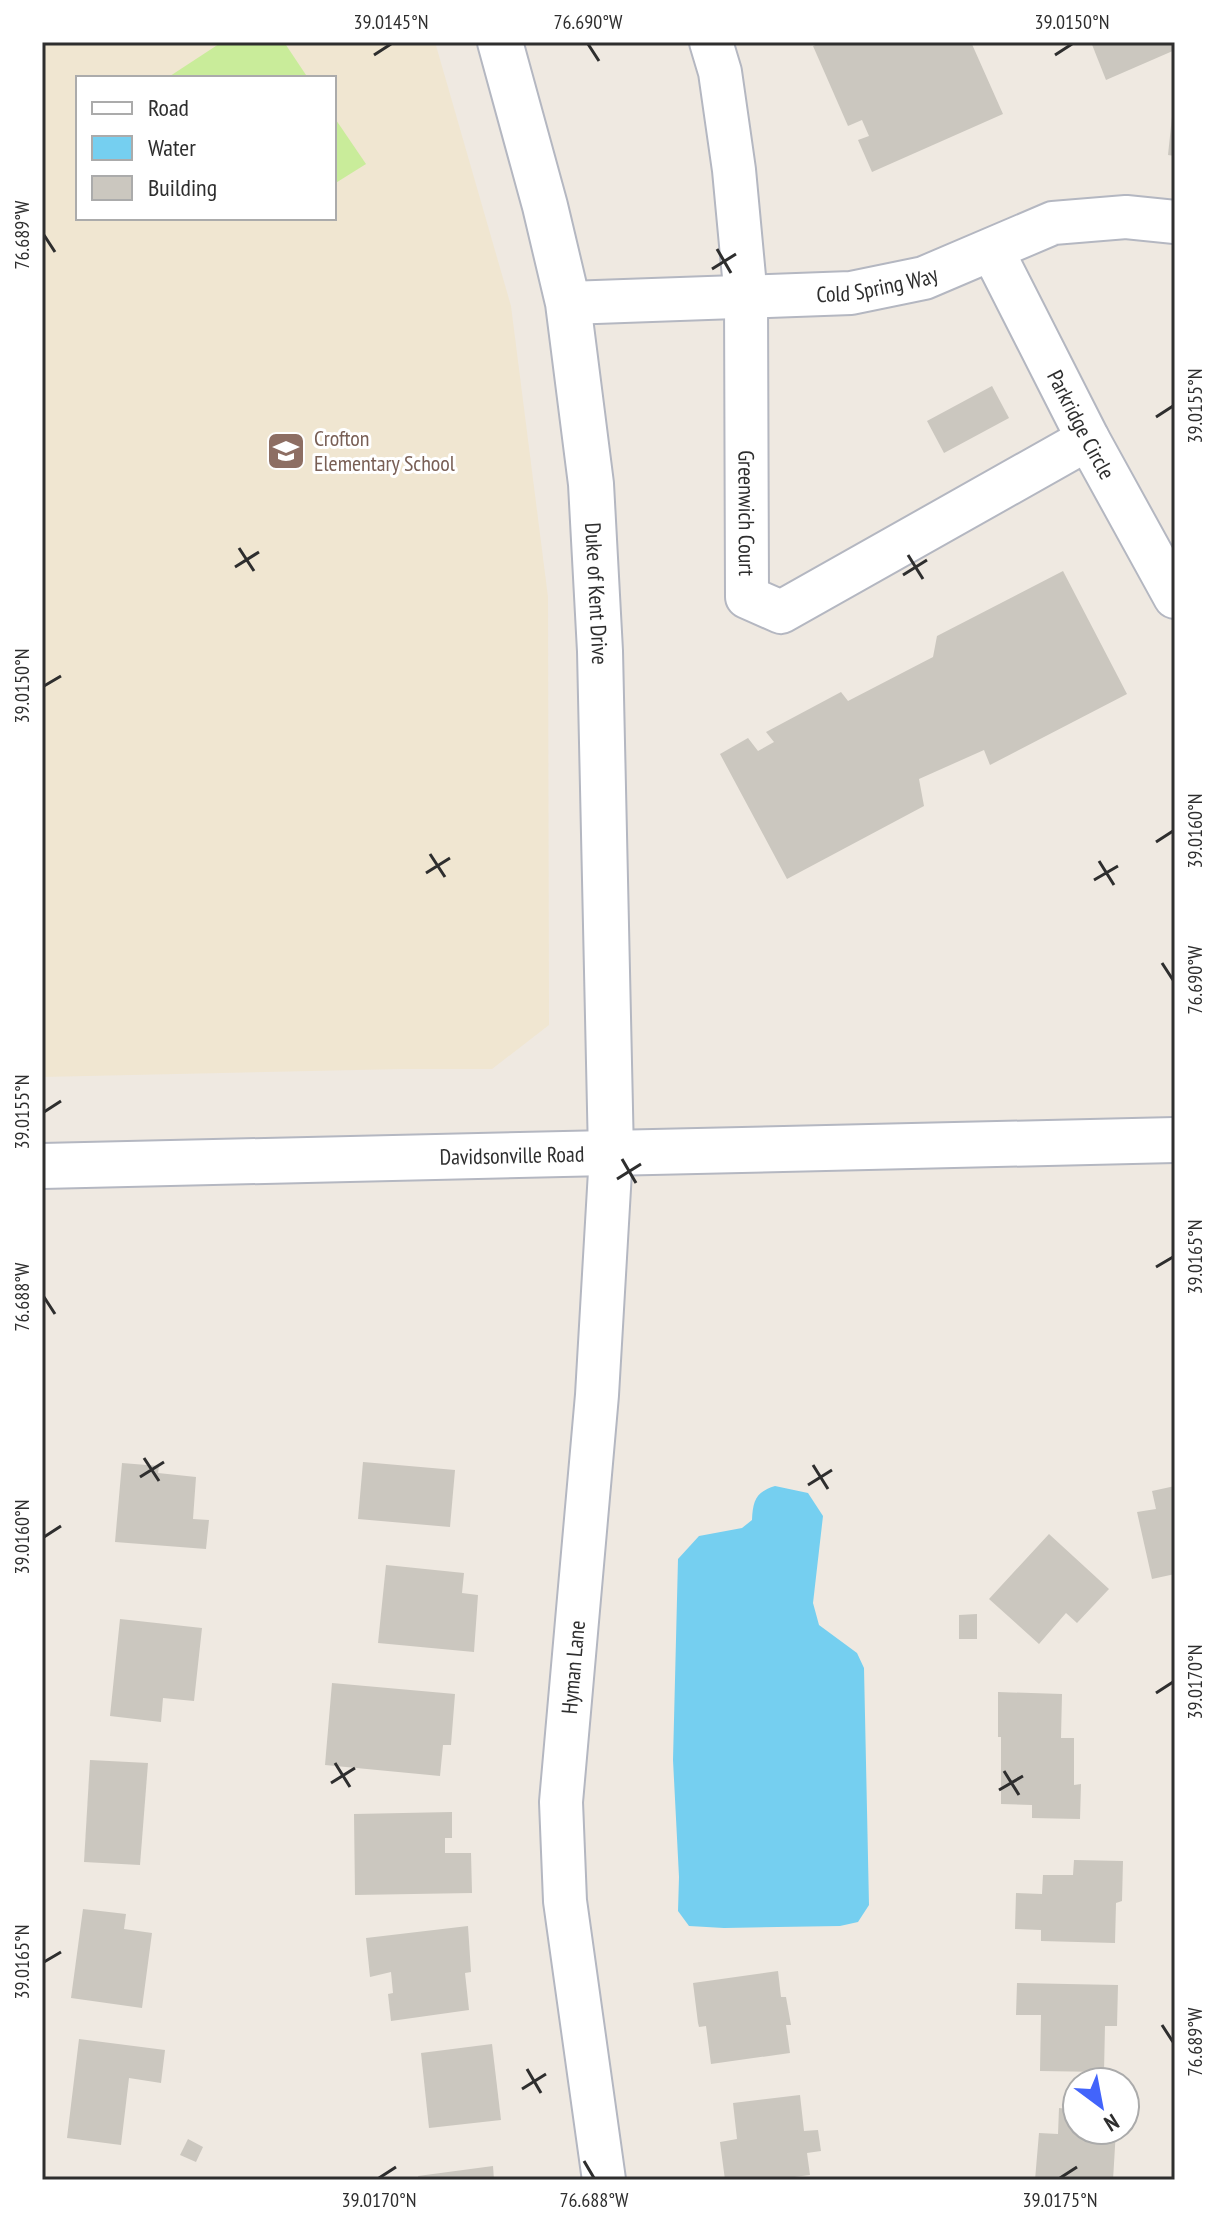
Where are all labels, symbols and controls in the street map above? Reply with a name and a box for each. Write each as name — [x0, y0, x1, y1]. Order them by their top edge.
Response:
text: 39.0145°N — [353, 9, 429, 35]
text: 76.690°W — [554, 9, 623, 35]
text: 39.0150°N — [1034, 9, 1110, 35]
legend — [76, 76, 336, 220]
text: Road — [148, 92, 189, 123]
text: Water — [148, 132, 196, 163]
text: Building — [148, 172, 217, 203]
text: 76.689°W — [9, 200, 35, 269]
street label: Cold Spring Way — [816, 259, 943, 308]
street label: Parkridge Circle — [1041, 365, 1121, 484]
text: 39.0155°N — [1182, 368, 1208, 444]
place label: Crofton Elementary School — [314, 424, 456, 477]
school or university icon: Crofton Elementary School — [265, 430, 307, 472]
street label: Greenwich Court — [733, 450, 761, 576]
street label: Duke of Kent Drive — [579, 522, 614, 665]
text: 39.0150°N — [9, 648, 35, 724]
text: 39.0160°N — [1182, 793, 1208, 869]
text: 76.690°W — [1182, 945, 1208, 1014]
text: 39.0155°N — [9, 1074, 35, 1150]
street label: Davidsonville Road — [439, 1140, 585, 1171]
text: 39.0165°N — [1182, 1219, 1208, 1295]
text: 76.688°W — [9, 1262, 35, 1331]
text: 39.0160°N — [9, 1499, 35, 1575]
street label: Hyman Lane — [555, 1619, 591, 1715]
text: 39.0170°N — [1182, 1644, 1208, 1720]
text: 39.0165°N — [9, 1924, 35, 2000]
text: 76.689°W — [1182, 2007, 1208, 2076]
north arrow — [1061, 2066, 1141, 2146]
text: N — [1099, 2108, 1124, 2138]
text: 39.0170°N — [341, 2187, 417, 2213]
text: 76.688°W — [560, 2187, 629, 2213]
text: 39.0175°N — [1022, 2187, 1098, 2213]

